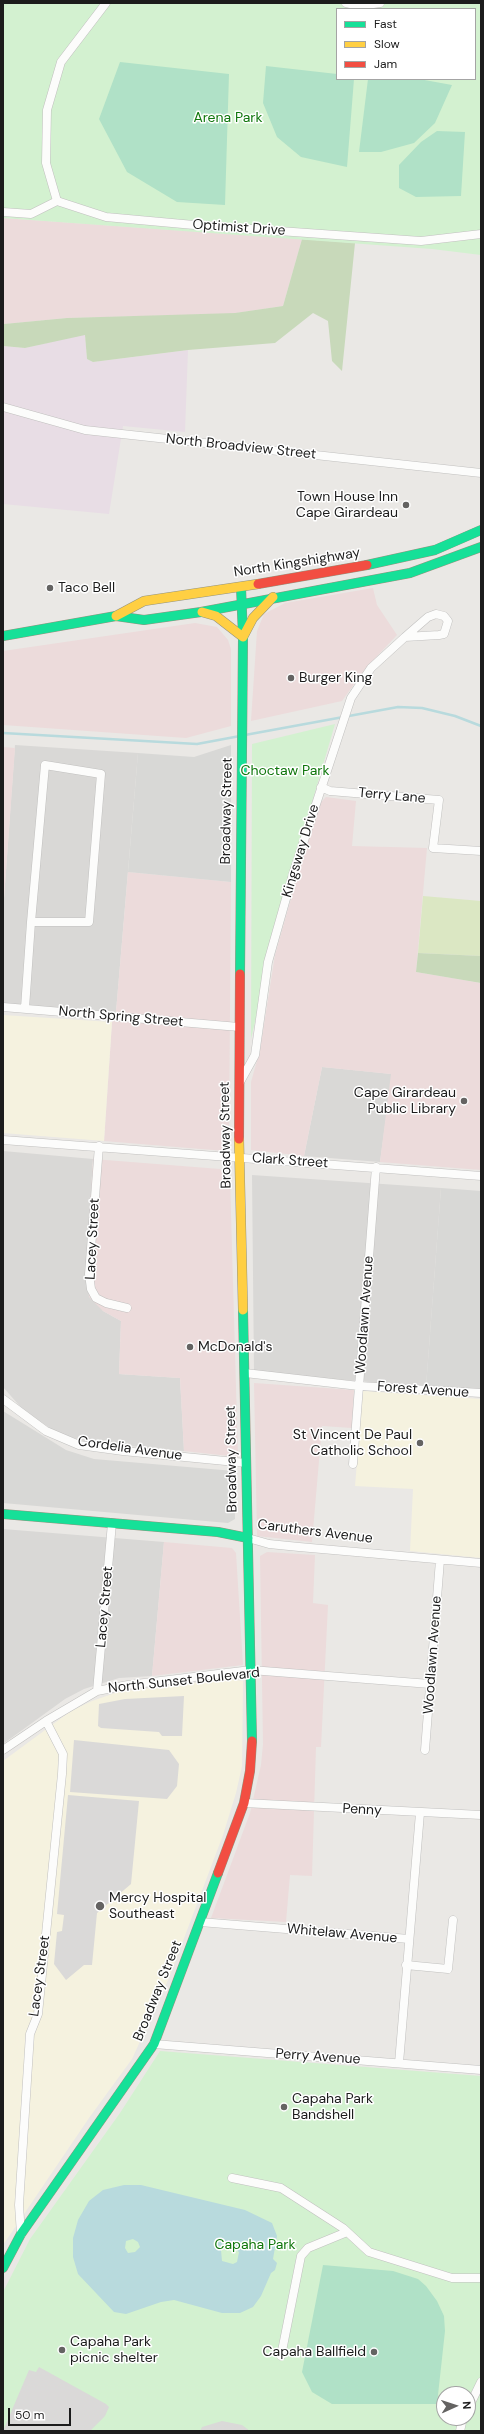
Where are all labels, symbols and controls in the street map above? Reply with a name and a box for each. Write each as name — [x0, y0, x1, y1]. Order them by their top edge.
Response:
legend — [336, 8, 476, 80]
text: Fast — [374, 16, 397, 32]
text: Slow — [374, 36, 400, 52]
text: Jam — [374, 56, 397, 72]
park label: Arena Park — [193, 110, 263, 126]
street label: Optimist Drive — [192, 216, 286, 240]
street label: North Broadview Street — [165, 431, 317, 463]
place label: Town House Inn Cape Girardeau — [296, 489, 398, 522]
marker: Town House Inn Cape Girardeau — [401, 500, 411, 510]
street label: North Kingshighway — [233, 545, 361, 581]
place label: Taco Bell — [58, 580, 115, 596]
marker: Taco Bell — [45, 583, 55, 593]
place label: Burger King — [299, 670, 372, 686]
marker: Burger King — [286, 673, 296, 683]
street label: Broadway Street — [218, 757, 236, 865]
park label: Choctaw Park — [240, 763, 330, 779]
street label: Terry Lane — [358, 785, 426, 807]
street label: Kingsway Drive — [279, 802, 323, 900]
street label: North Spring Street — [58, 1003, 184, 1031]
street label: Broadway Street — [217, 1081, 235, 1189]
place label: Cape Girardeau Public Library — [354, 1085, 456, 1118]
marker: Cape Girardeau Public Library — [459, 1096, 469, 1106]
street label: Clark Street — [251, 1150, 329, 1172]
street label: Lacey Street — [82, 1198, 104, 1280]
street label: Woodlawn Avenue — [352, 1255, 378, 1375]
place label: McDonald's — [198, 1339, 273, 1355]
marker: McDonald's — [185, 1342, 195, 1352]
street label: Forest Avenue — [377, 1378, 469, 1402]
street label: Broadway Street — [223, 1405, 241, 1513]
place label: St Vincent De Paul Catholic School — [293, 1427, 412, 1460]
street label: Cordelia Avenue — [77, 1433, 183, 1465]
marker: St Vincent De Paul Catholic School — [415, 1438, 425, 1448]
street label: Caruthers Avenue — [256, 1517, 374, 1547]
street label: Lacey Street — [93, 1565, 117, 1649]
street label: Woodlawn Avenue — [420, 1595, 446, 1715]
street label: North Sunset Boulevard — [107, 1665, 261, 1697]
street label: Penny — [342, 1801, 382, 1819]
place label: Mercy Hospital Southeast — [109, 1890, 206, 1922]
marker: Mercy Hospital Southeast — [94, 1900, 106, 1912]
street label: Whitelaw Avenue — [286, 1921, 398, 1947]
street label: Lacey Street — [26, 1934, 54, 2018]
street label: Broadway Street — [130, 1938, 186, 2044]
street label: Perry Avenue — [275, 2046, 361, 2068]
place label: Capaha Park Bandshell — [292, 2091, 373, 2124]
marker: Capaha Park Bandshell — [279, 2102, 289, 2112]
park label: Capaha Park — [214, 2237, 296, 2253]
place label: Capaha Park picnic shelter — [70, 2334, 158, 2366]
place label: Capaha Ballfield — [263, 2344, 366, 2360]
marker: Capaha Park picnic shelter — [57, 2345, 67, 2355]
marker: Capaha Ballfield — [369, 2347, 379, 2357]
north arrow — [436, 2386, 476, 2426]
scale bar — [10, 2400, 73, 2426]
text: N — [460, 2401, 474, 2410]
text: 50 m — [15, 2407, 44, 2423]

